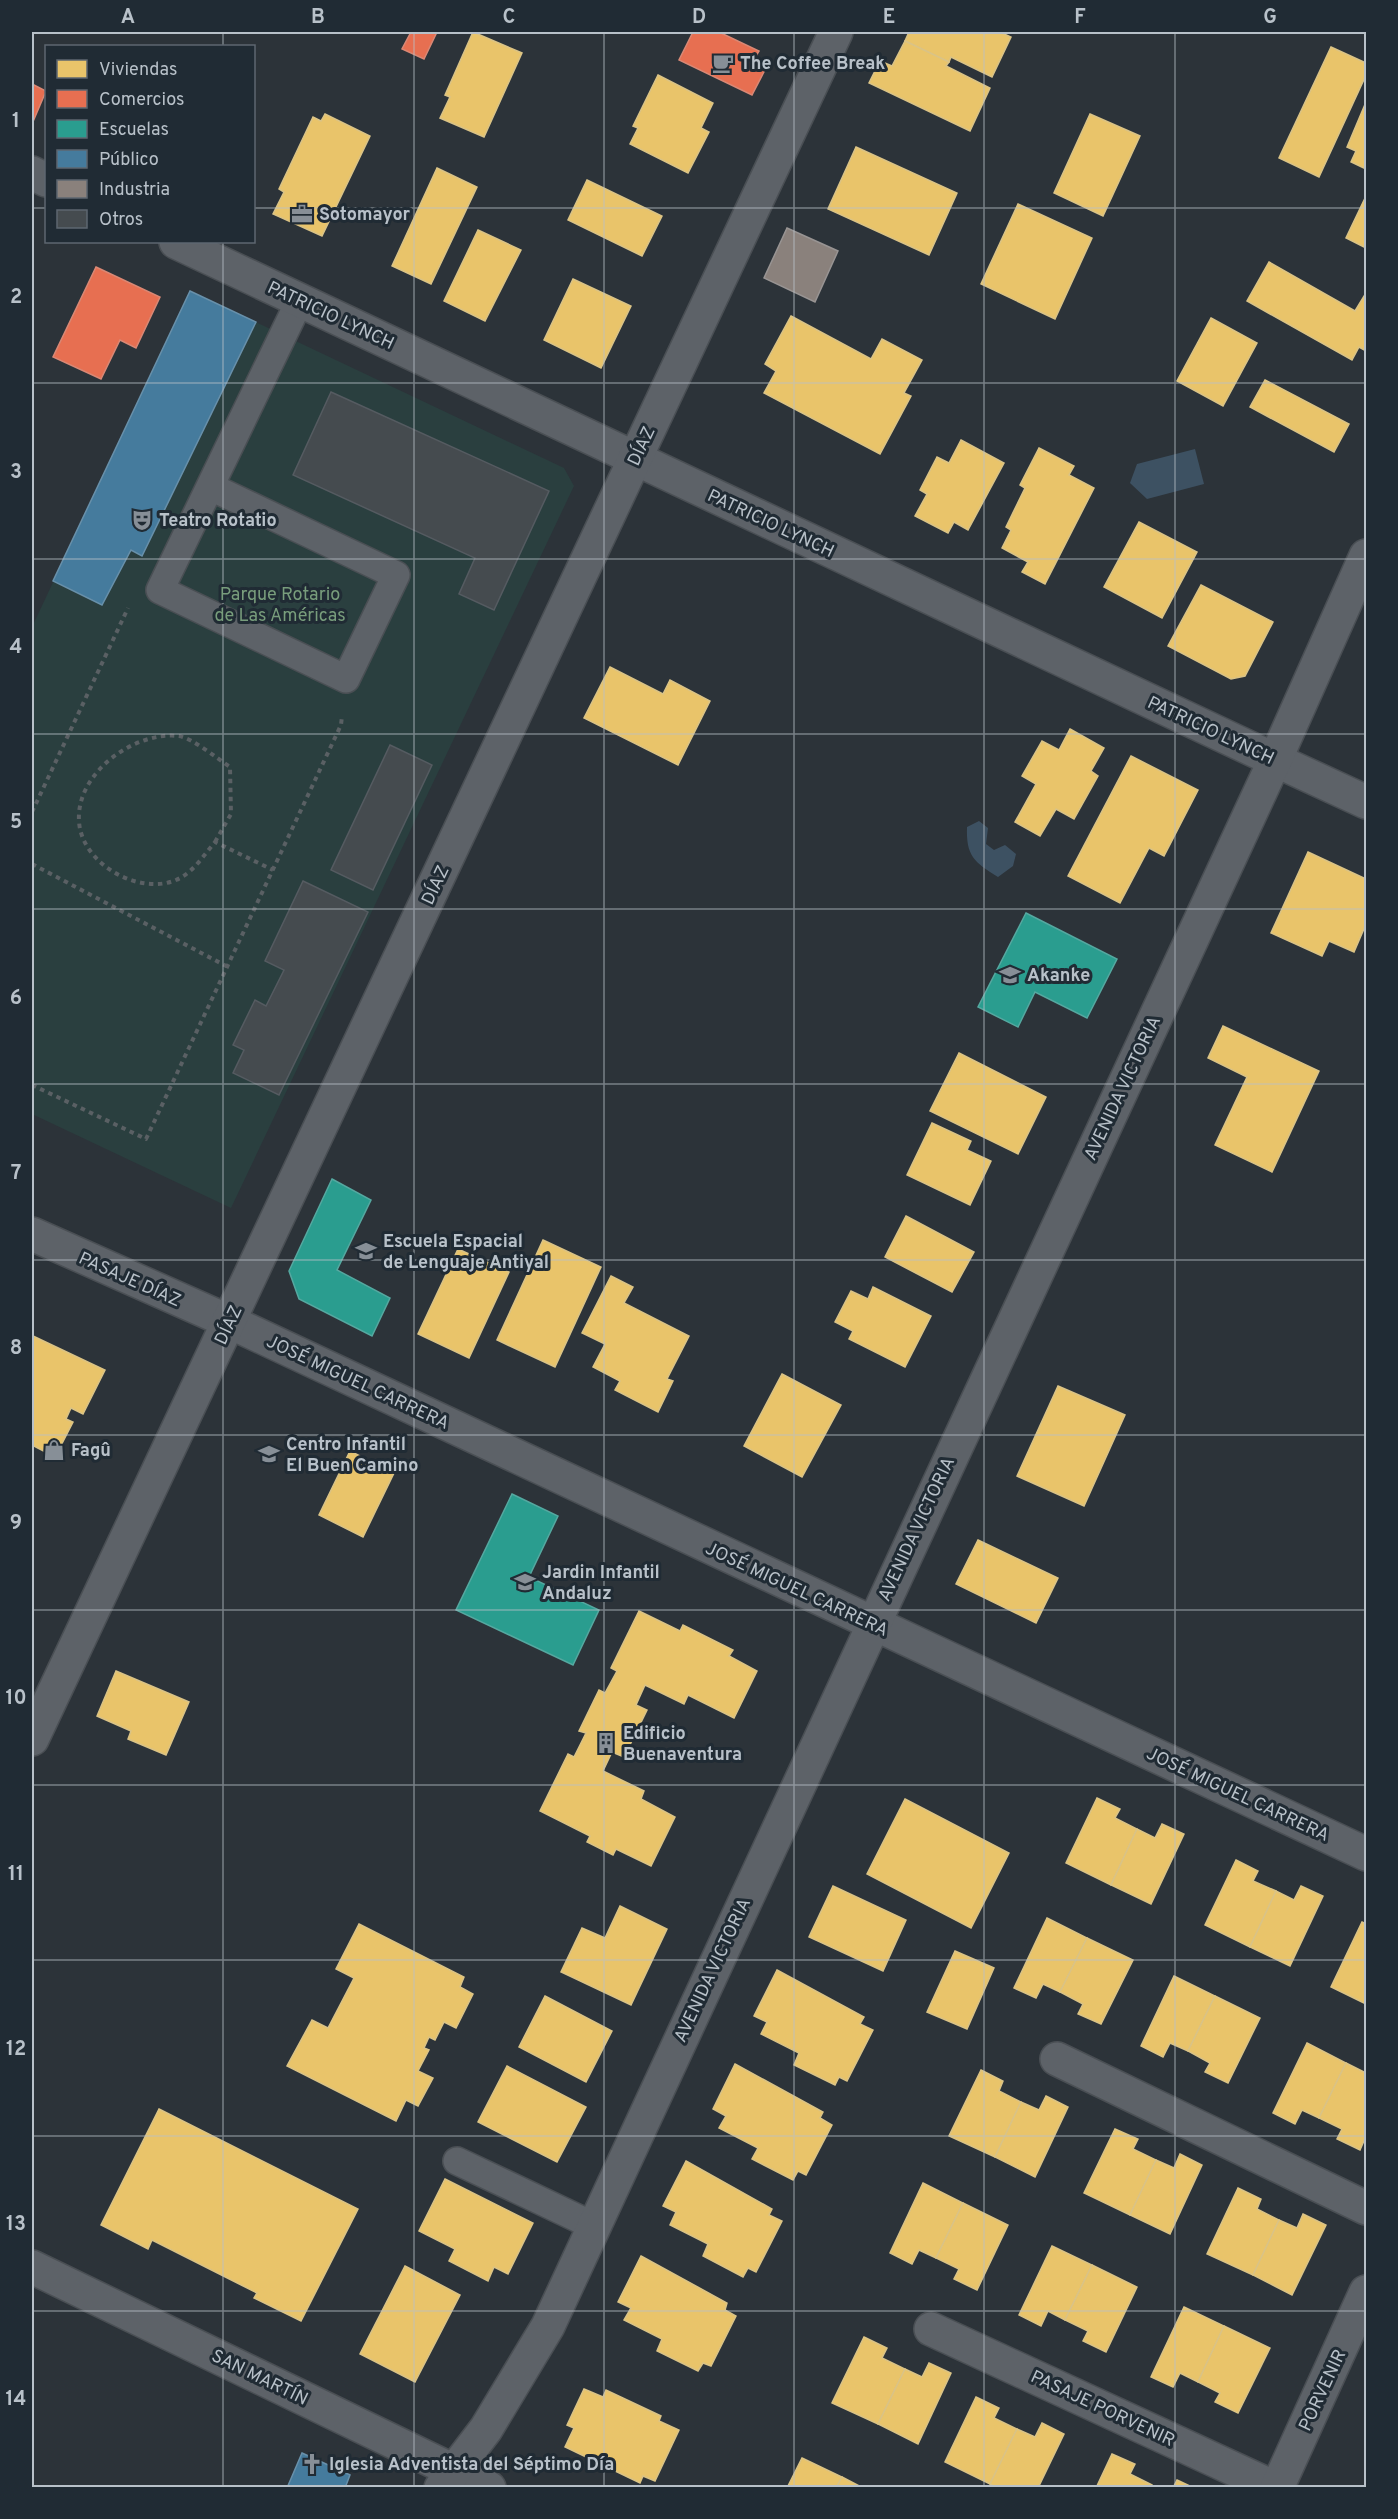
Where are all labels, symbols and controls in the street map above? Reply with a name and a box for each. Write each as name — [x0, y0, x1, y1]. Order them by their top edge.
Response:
text: A — [121, 5, 135, 31]
text: B — [311, 5, 325, 31]
text: C — [503, 5, 515, 31]
text: D — [692, 5, 706, 31]
text: E — [883, 5, 895, 31]
text: F — [1074, 5, 1086, 31]
text: G — [1263, 5, 1277, 31]
legend — [45, 45, 255, 243]
cafe icon: The Coffee Break — [711, 51, 735, 75]
place label: The Coffee Break — [740, 53, 885, 76]
text: Viviendas — [99, 59, 177, 82]
text: Comercios — [99, 89, 185, 112]
text: 1 — [12, 109, 20, 135]
text: Escuelas — [99, 119, 169, 142]
text: Público — [99, 149, 159, 172]
text: Industria — [99, 179, 170, 202]
office icon: Sotomayor — [290, 202, 314, 226]
place label: Sotomayor — [319, 204, 410, 227]
text: Otros — [99, 209, 143, 232]
street label: PATRICIO LYNCH — [263, 277, 398, 356]
text: 2 — [10, 285, 22, 311]
street label: DÍAZ — [621, 422, 661, 470]
text: 3 — [10, 460, 22, 486]
street label: PATRICIO LYNCH — [703, 485, 838, 564]
theatre icon: Teatro Rotatio — [130, 508, 154, 532]
place label: Teatro Rotatio — [159, 510, 277, 533]
park label: Parque Rotario de Las Américas — [214, 584, 346, 628]
text: 4 — [10, 635, 22, 661]
street label: PATRICIO LYNCH — [1143, 692, 1278, 771]
text: 5 — [10, 810, 22, 836]
street label: DÍAZ — [415, 861, 455, 909]
school or university icon: Akanke — [998, 963, 1022, 987]
place label: Akanke — [1027, 965, 1090, 988]
text: 6 — [10, 986, 22, 1012]
street label: AVENIDA VICTORIA — [1080, 1013, 1167, 1165]
text: 7 — [11, 1161, 21, 1187]
place label: Escuela Espacial de Lenguaje Antiyal — [383, 1231, 549, 1275]
school or university icon: Escuela Espacial de Lenguaje Antiyal — [354, 1239, 378, 1263]
street label: PASAJE DÍAZ — [75, 1246, 185, 1313]
street label: DÍAZ — [208, 1301, 248, 1349]
street label: JOSÉ MIGUEL CARRERA — [262, 1329, 453, 1436]
text: 8 — [10, 1336, 22, 1362]
place label: Centro Infantil El Buen Camino — [286, 1434, 419, 1478]
shop icon: Fagû — [42, 1438, 66, 1462]
place label: Fagû — [71, 1440, 111, 1463]
school or university icon: Centro Infantil El Buen Camino — [257, 1442, 281, 1466]
street label: AVENIDA VICTORIA — [874, 1454, 961, 1606]
text: 9 — [10, 1511, 22, 1537]
street label: JOSÉ MIGUEL CARRERA — [701, 1536, 892, 1643]
place label: Jardin Infantil Andaluz — [542, 1562, 660, 1606]
school or university icon: Jardin Infantil Andaluz — [513, 1570, 537, 1594]
text: 10 — [5, 1686, 27, 1712]
place label: Edificio Buenaventura — [623, 1723, 742, 1767]
building icon: Edificio Buenaventura — [594, 1731, 618, 1755]
street label: JOSÉ MIGUEL CARRERA — [1142, 1741, 1333, 1848]
text: 11 — [8, 1862, 24, 1888]
street label: AVENIDA VICTORIA — [670, 1895, 757, 2047]
text: 12 — [6, 2037, 26, 2063]
text: 13 — [6, 2212, 26, 2238]
street label: SAN MARTÍN — [207, 2343, 312, 2412]
street label: PORVENIR — [1294, 2346, 1352, 2435]
street label: PASAJE PORVENIR — [1027, 2366, 1178, 2453]
text: 14 — [6, 2387, 26, 2413]
church icon: Iglesia Adventista del Séptimo Día — [300, 2452, 324, 2476]
place label: Iglesia Adventista del Séptimo Día — [329, 2454, 614, 2477]

